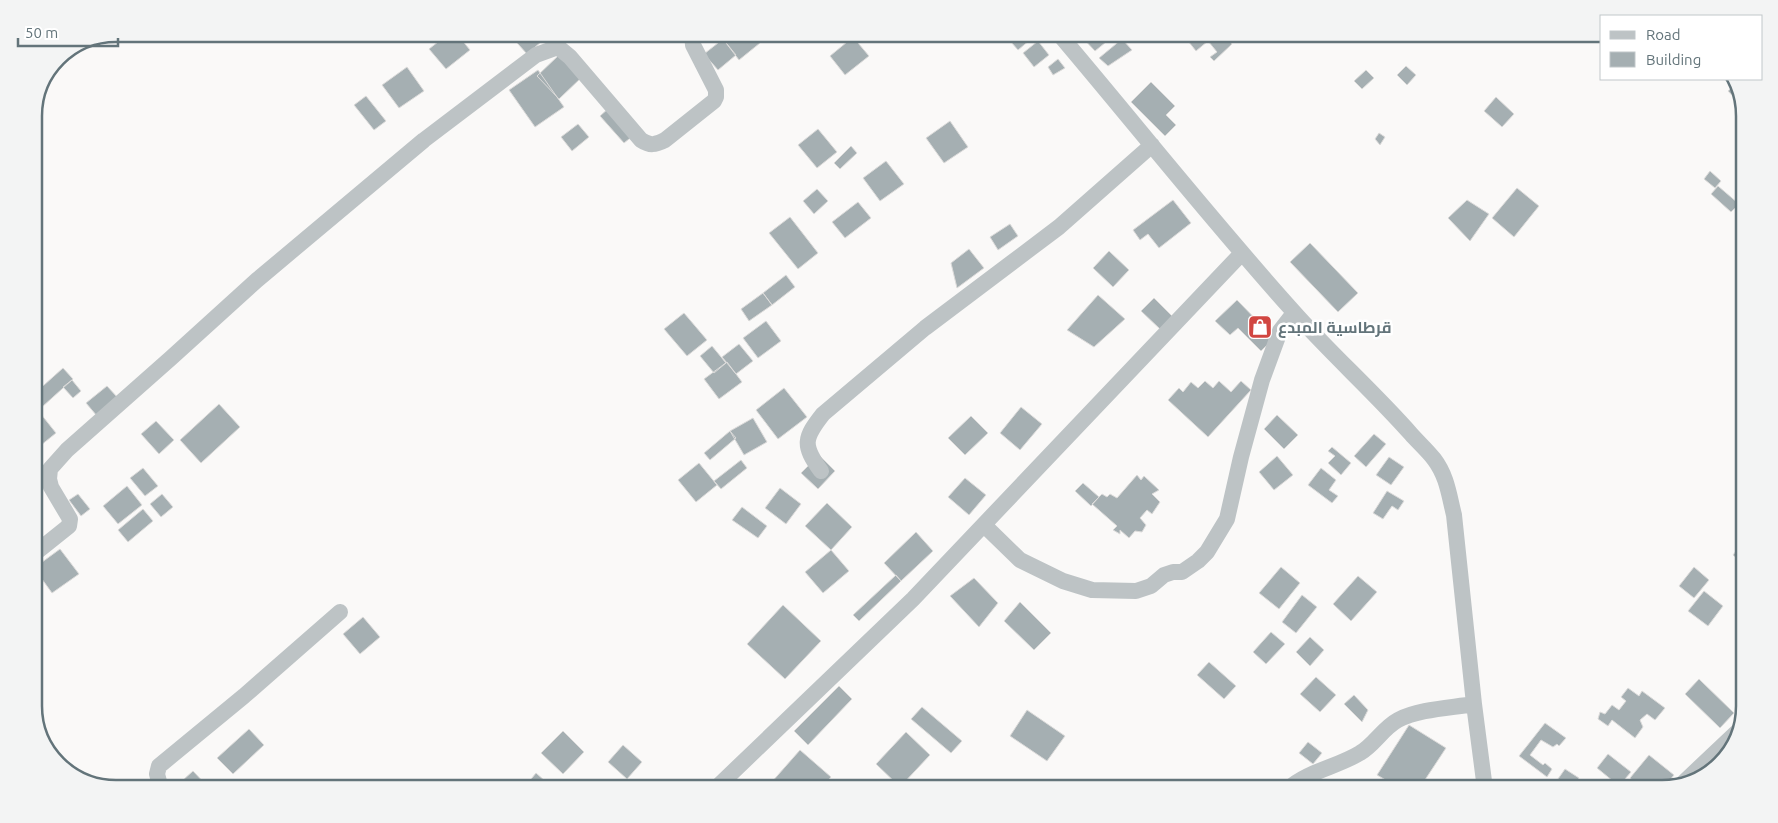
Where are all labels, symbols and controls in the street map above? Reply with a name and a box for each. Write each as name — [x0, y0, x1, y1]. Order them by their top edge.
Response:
scale bar — [18, 15, 118, 47]
legend — [1600, 15, 1763, 80]
text: 50 m — [25, 24, 58, 41]
text: Road — [1646, 26, 1681, 43]
text: Building — [1646, 51, 1701, 68]
shop icon: قرطاسية المبدع — [1247, 314, 1273, 340]
place label: قرطاسية المبدع — [1278, 318, 1391, 338]

